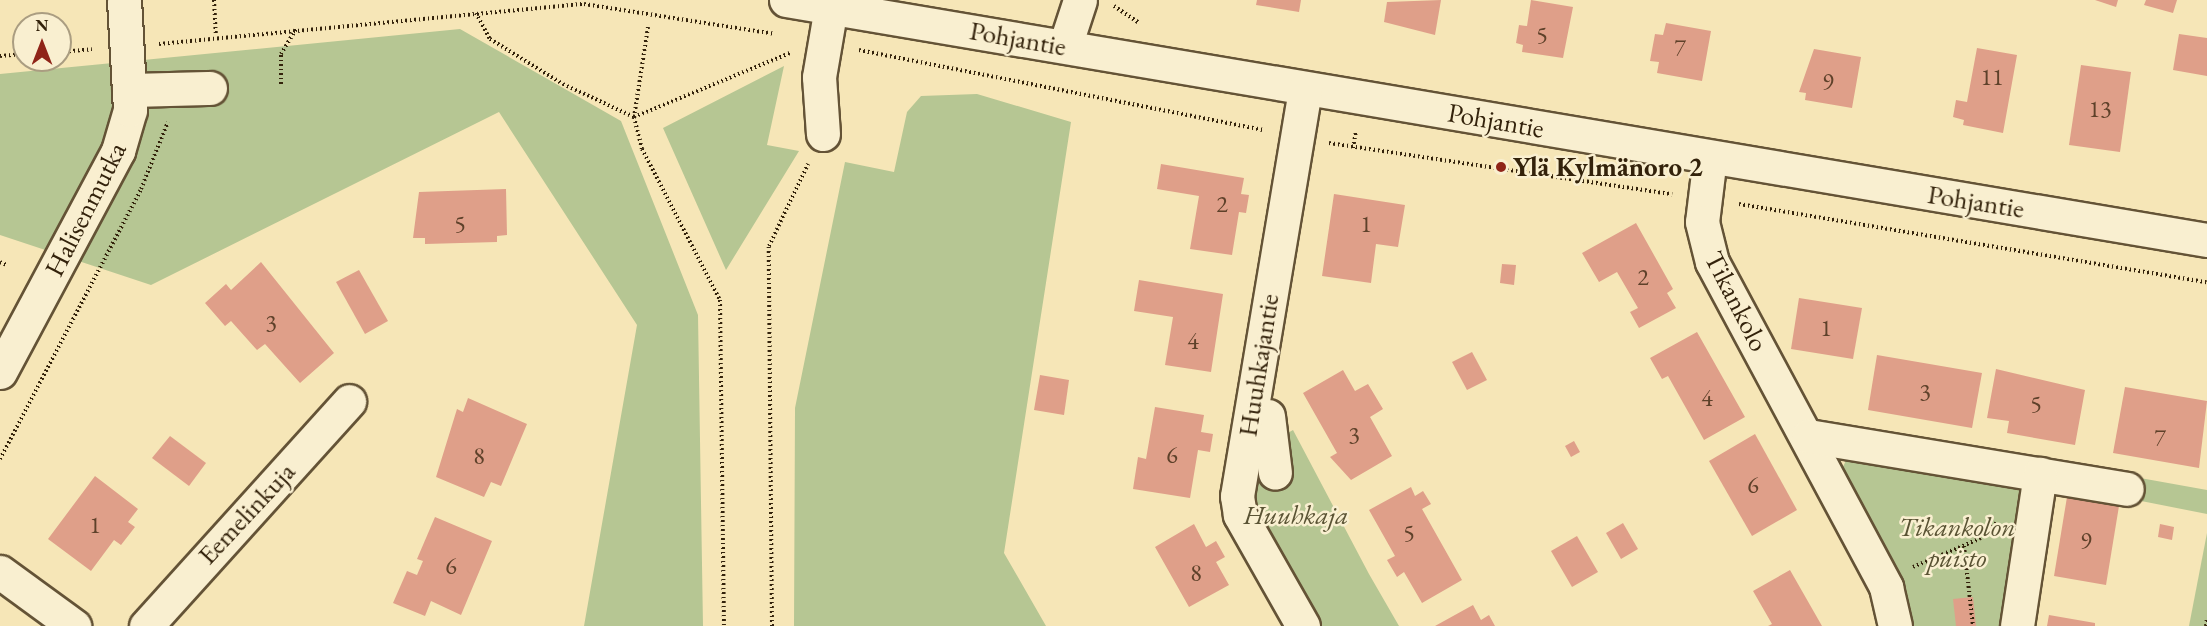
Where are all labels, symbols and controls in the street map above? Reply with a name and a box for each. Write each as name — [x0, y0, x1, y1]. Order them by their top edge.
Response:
north arrow — [12, 12, 72, 72]
street label: Pohjantie — [967, 14, 1069, 62]
text: N — [36, 15, 48, 36]
house number: 5 — [1536, 21, 1548, 49]
house number: 7 — [1674, 34, 1686, 62]
house number: 11 — [1980, 63, 2004, 91]
house number: 9 — [1822, 68, 1834, 96]
house number: 13 — [2088, 95, 2112, 123]
street label: Pohjantie — [1445, 96, 1547, 144]
street label: Halisenmutka — [37, 136, 133, 282]
place label: Ylä Kylmänoro 2 — [1513, 151, 1703, 183]
marker: Ylä Kylmänoro 2 — [1494, 160, 1508, 174]
street label: Pohjantie — [1925, 177, 2027, 225]
house number: 2 — [1216, 190, 1228, 218]
house number: 5 — [454, 210, 466, 238]
house number: 1 — [1360, 210, 1372, 238]
street label: Tikankolo — [1698, 246, 1776, 356]
house number: 2 — [1637, 263, 1649, 291]
street label: Huuhkajantie — [1231, 291, 1285, 439]
house number: 3 — [265, 309, 277, 337]
house number: 1 — [1820, 314, 1832, 342]
house number: 4 — [1187, 327, 1199, 355]
house number: 3 — [1919, 378, 1931, 406]
house number: 4 — [1701, 384, 1713, 412]
house number: 5 — [2030, 390, 2042, 418]
house number: 3 — [1348, 421, 1360, 449]
house number: 7 — [2154, 424, 2166, 452]
house number: 6 — [1166, 441, 1178, 469]
house number: 8 — [473, 442, 485, 470]
street label: Eemelinkuja — [191, 455, 301, 571]
house number: 6 — [1747, 471, 1759, 499]
park label: Huuhkaja — [1243, 499, 1349, 531]
park label: Tikankolon puisto — [1899, 510, 2015, 573]
house number: 1 — [89, 511, 101, 539]
house number: 5 — [1403, 519, 1415, 547]
house number: 9 — [2080, 527, 2092, 555]
house number: 6 — [445, 552, 457, 580]
house number: 8 — [1190, 559, 1202, 587]

